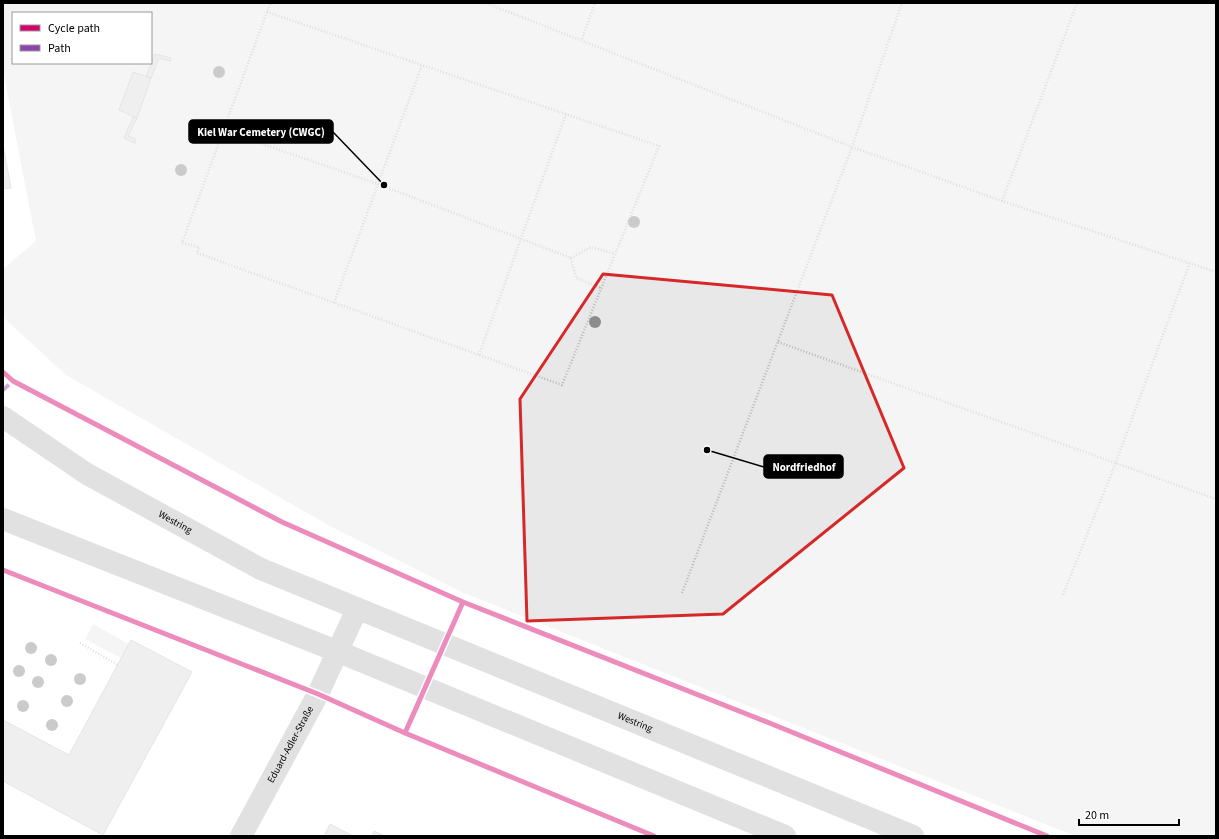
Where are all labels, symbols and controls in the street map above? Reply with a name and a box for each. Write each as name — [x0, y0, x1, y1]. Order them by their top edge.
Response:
legend — [12, 12, 152, 64]
text: Cycle path — [48, 20, 100, 37]
text: Path — [48, 40, 71, 57]
callout: Kiel War Cemetery (CWGC) — [189, 120, 333, 143]
text: Kiel War Cemetery (CWGC) — [197, 125, 325, 140]
callout: Nordfriedhof — [764, 455, 843, 478]
text: Nordfriedhof — [772, 460, 837, 475]
street label: Westring — [156, 507, 195, 537]
street label: Eduard-Adler-Straße — [264, 704, 317, 786]
street label: Westring — [615, 709, 655, 736]
scale bar — [1079, 801, 1179, 827]
text: 20 m — [1085, 807, 1109, 824]

